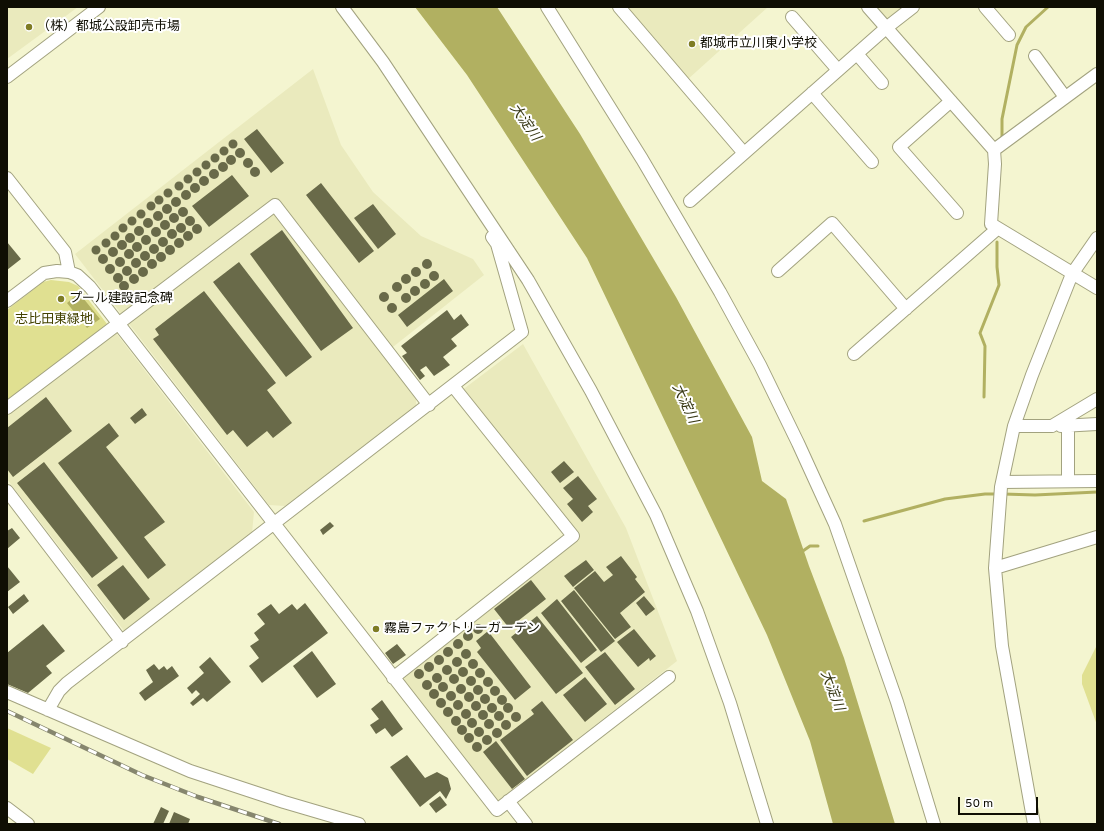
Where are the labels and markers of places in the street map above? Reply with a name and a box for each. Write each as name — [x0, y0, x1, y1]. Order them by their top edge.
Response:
place label: （株）都城公設卸売市場 — [37, 19, 180, 35]
marker: （株）都城公設卸売市場 — [24, 22, 34, 32]
place label: 都城市立川東小学校 — [700, 36, 817, 52]
marker: 都城市立川東小学校 — [687, 39, 697, 49]
place label: プール建設記念碑 — [69, 291, 173, 307]
marker: プール建設記念碑 — [56, 294, 66, 304]
place label: 霧島ファクトリーガーデン — [384, 621, 540, 637]
marker: 霧島ファクトリーガーデン — [371, 624, 381, 634]

